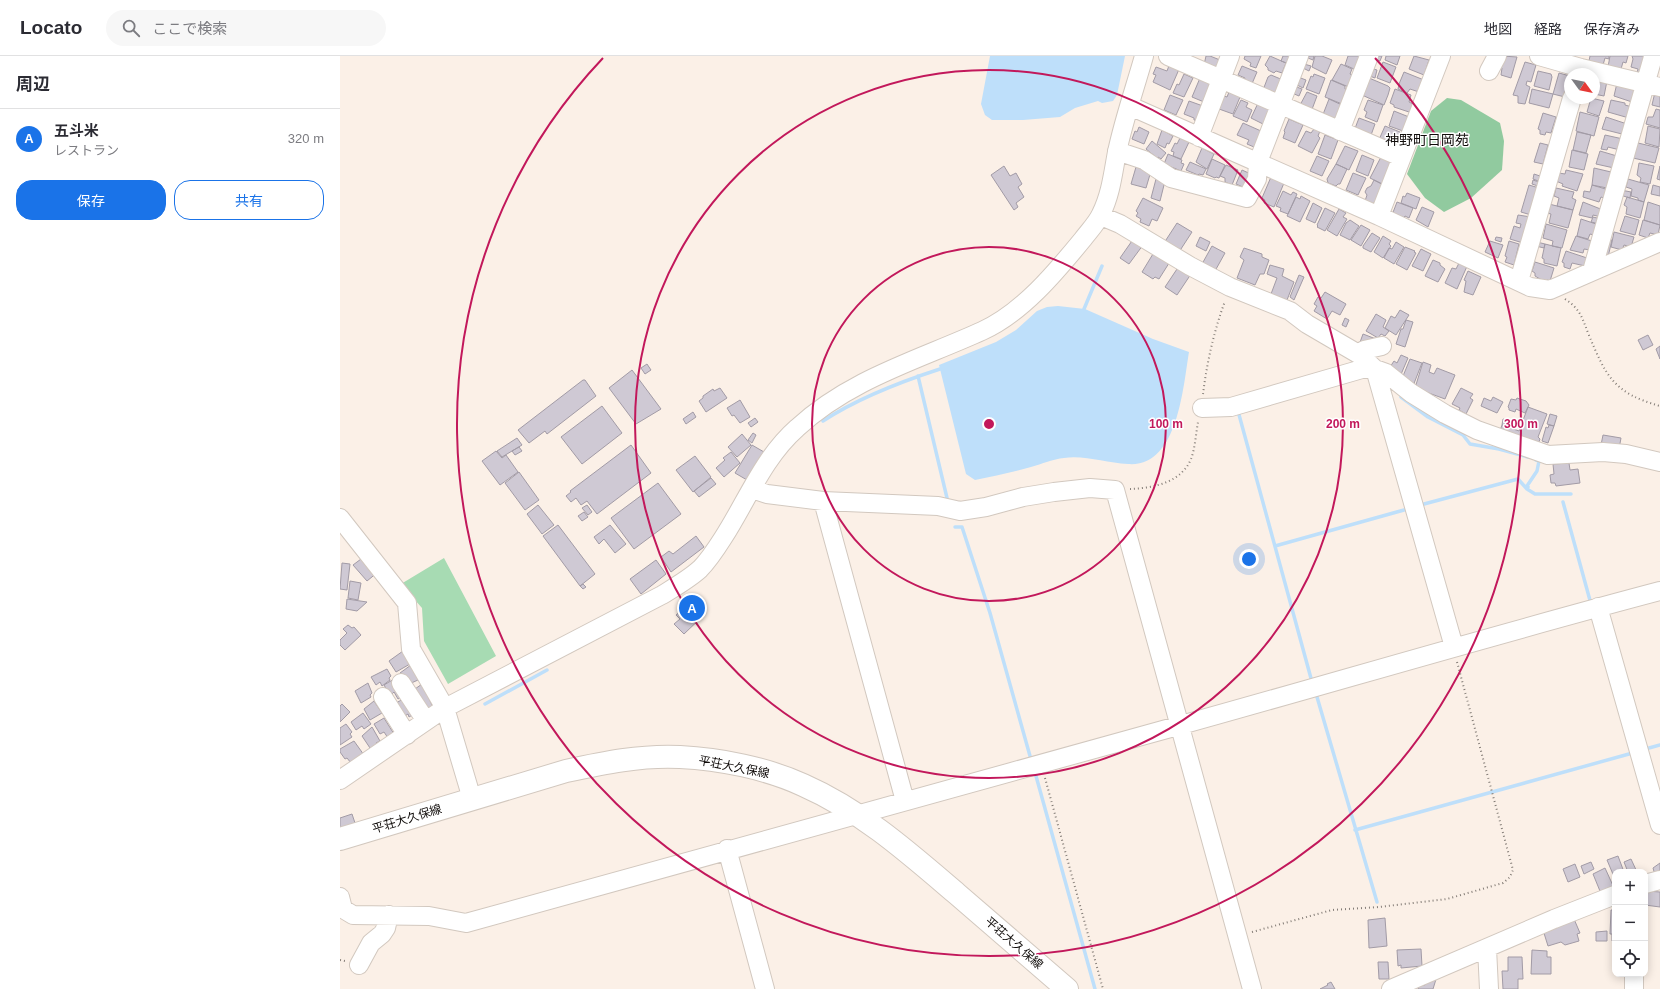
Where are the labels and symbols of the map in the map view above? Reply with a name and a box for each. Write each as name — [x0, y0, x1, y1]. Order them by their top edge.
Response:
north arrow — [1564, 68, 1600, 104]
district label: 神野町日岡苑 — [1385, 132, 1469, 148]
centre of rings — [982, 417, 996, 431]
text: 100 m — [1149, 417, 1183, 431]
text: 200 m — [1326, 417, 1360, 431]
text: 300 m — [1504, 417, 1538, 431]
your location — [1239, 549, 1259, 569]
pin: A — [679, 593, 705, 623]
street label: 平荘大久保線 — [697, 753, 771, 781]
street label: 平荘大久保線 — [371, 802, 443, 836]
street label: 平荘大久保線 — [982, 914, 1046, 972]

